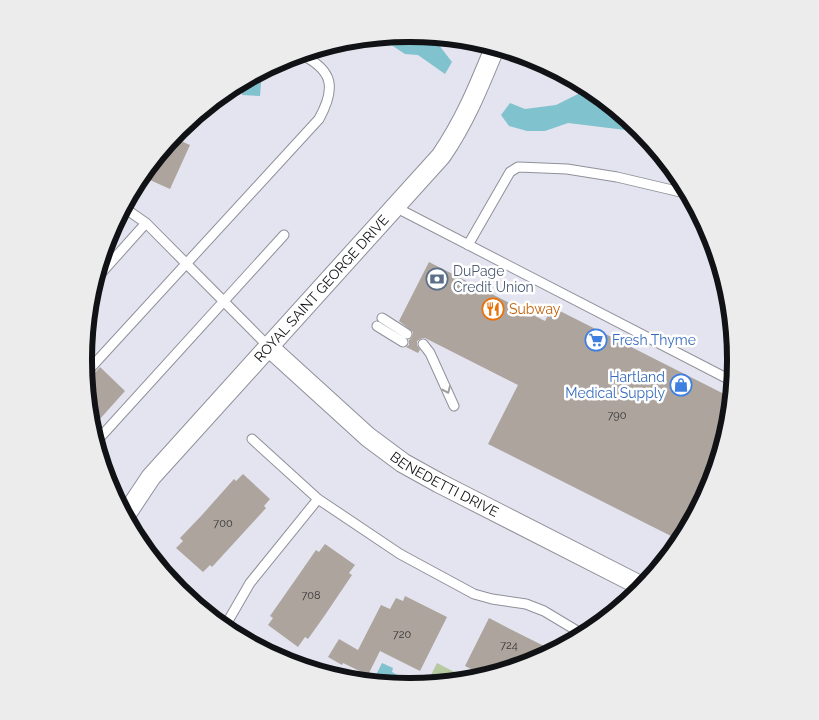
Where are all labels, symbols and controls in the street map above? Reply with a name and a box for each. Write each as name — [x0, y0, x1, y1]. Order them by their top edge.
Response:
street label: ROYAL SAINT GEORGE DRIVE — [251, 212, 392, 365]
place label: DuPage Credit Union — [453, 263, 534, 295]
bank icon: DuPage Credit Union — [425, 267, 449, 291]
restaurant icon: Subway — [481, 297, 505, 321]
place label: Subway — [509, 301, 561, 317]
supermarket icon: Fresh Thyme — [584, 328, 608, 352]
place label: Fresh Thyme — [612, 332, 696, 348]
place label: Hartland Medical Supply — [565, 369, 665, 401]
shop icon: Hartland Medical Supply — [669, 373, 693, 397]
one-way arrow — [440, 385, 451, 394]
house number: 790 — [607, 409, 627, 422]
street label: BENEDETTI DRIVE — [387, 448, 501, 520]
house number: 700 — [213, 517, 233, 530]
house number: 708 — [301, 589, 321, 602]
house number: 720 — [393, 628, 411, 641]
house number: 724 — [500, 639, 518, 652]

